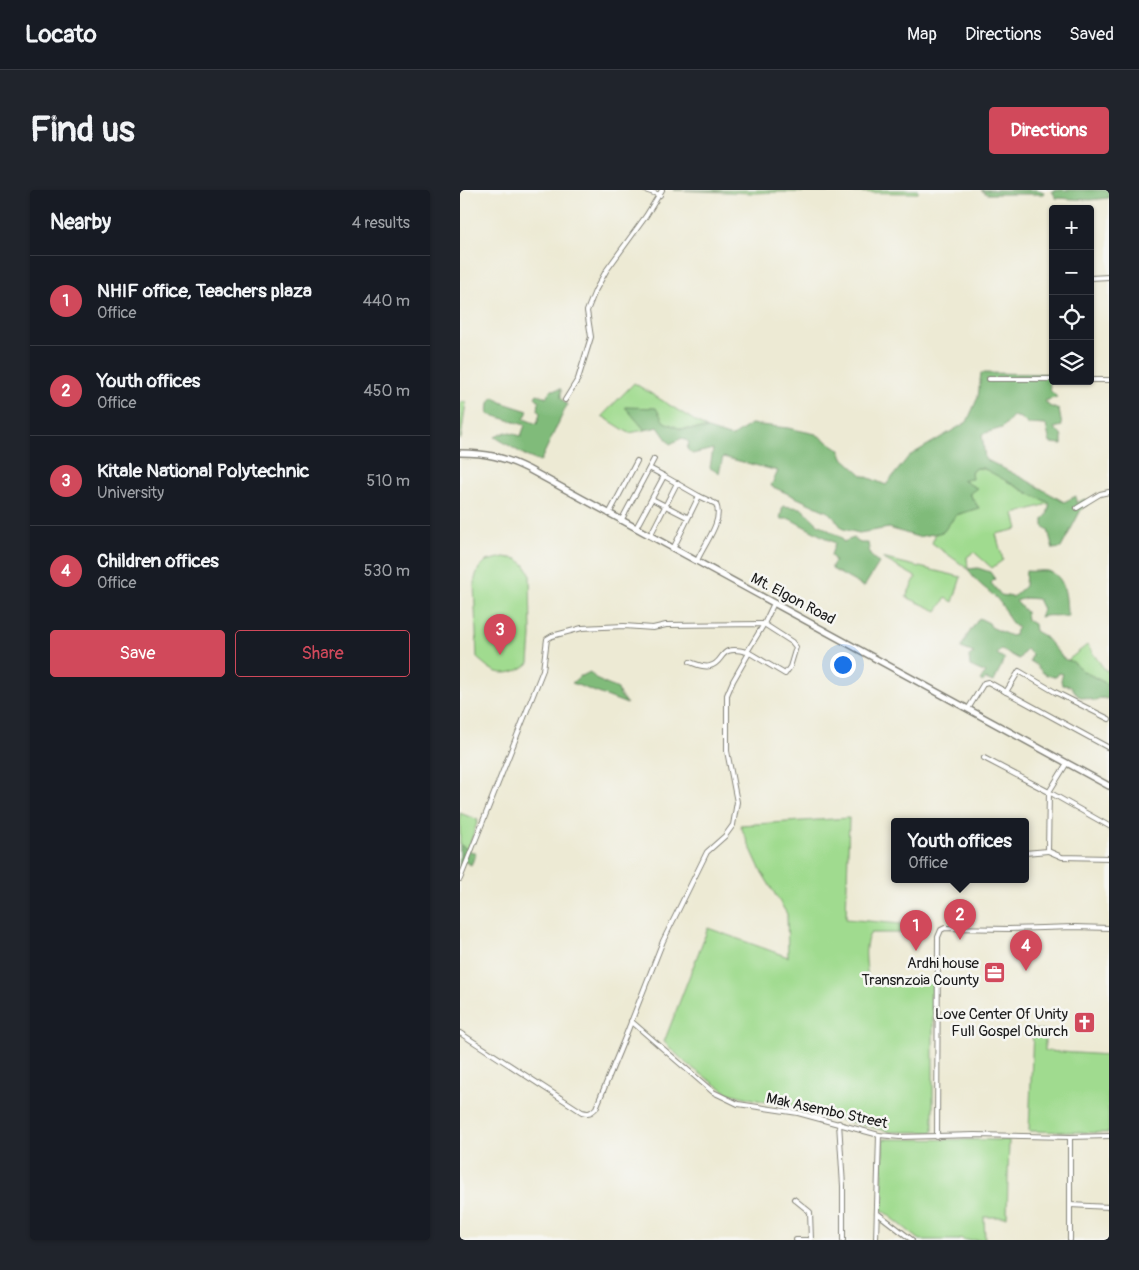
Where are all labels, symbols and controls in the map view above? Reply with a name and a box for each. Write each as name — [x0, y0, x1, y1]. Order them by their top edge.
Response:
text: Locato — [25, 20, 97, 49]
text: Map — [907, 23, 937, 46]
text: Directions — [965, 23, 1041, 46]
text: Saved — [1069, 23, 1114, 46]
button: Directions — [989, 107, 1109, 154]
text: Find us — [30, 108, 135, 152]
map controls — [1049, 205, 1094, 385]
button: + — [1049, 205, 1094, 250]
text: Nearby — [50, 209, 111, 236]
text: 4 results — [352, 213, 410, 233]
button: − — [1049, 250, 1094, 295]
text: NHIF office, Teachers plaza — [97, 279, 312, 303]
text: 1 — [63, 291, 69, 311]
text: 440 m — [363, 291, 410, 311]
button: locate — [1049, 295, 1094, 340]
text: Office — [97, 303, 137, 323]
button: layers — [1049, 340, 1094, 385]
text: Youth offices — [97, 369, 200, 393]
text: 2 — [62, 381, 70, 401]
text: 450 m — [363, 381, 410, 401]
text: Office — [97, 393, 137, 413]
text: Kitale National Polytechnic — [97, 459, 309, 483]
text: 3 — [62, 471, 70, 491]
text: 510 m — [366, 471, 410, 491]
text: University — [97, 483, 164, 503]
text: Children offices — [97, 549, 219, 573]
text: 4 — [61, 561, 71, 581]
text: 530 m — [364, 561, 410, 581]
street label: Mt. Elgon Road — [747, 569, 839, 629]
text: Office — [97, 573, 137, 593]
pin: 3 — [484, 614, 516, 655]
button: Save — [50, 630, 225, 677]
button: Share — [235, 630, 410, 677]
your location — [830, 652, 856, 678]
popup — [891, 818, 1029, 883]
text: Youth offices — [908, 829, 1012, 853]
text: Office — [908, 853, 948, 873]
pin: 2 — [944, 899, 976, 940]
pin: 1 — [900, 910, 932, 951]
pin: 4 — [1010, 930, 1042, 971]
place label: Ardhi house Transnzoia County — [861, 954, 980, 990]
office icon: Ardhi house Transnzoia County — [983, 960, 1007, 984]
place label: Love Center Of Unity Full Gospel Church — [935, 1005, 1069, 1041]
church icon: Love Center Of Unity Full Gospel Church — [1072, 1011, 1096, 1035]
street label: Mak Asembo Street — [765, 1089, 890, 1133]

